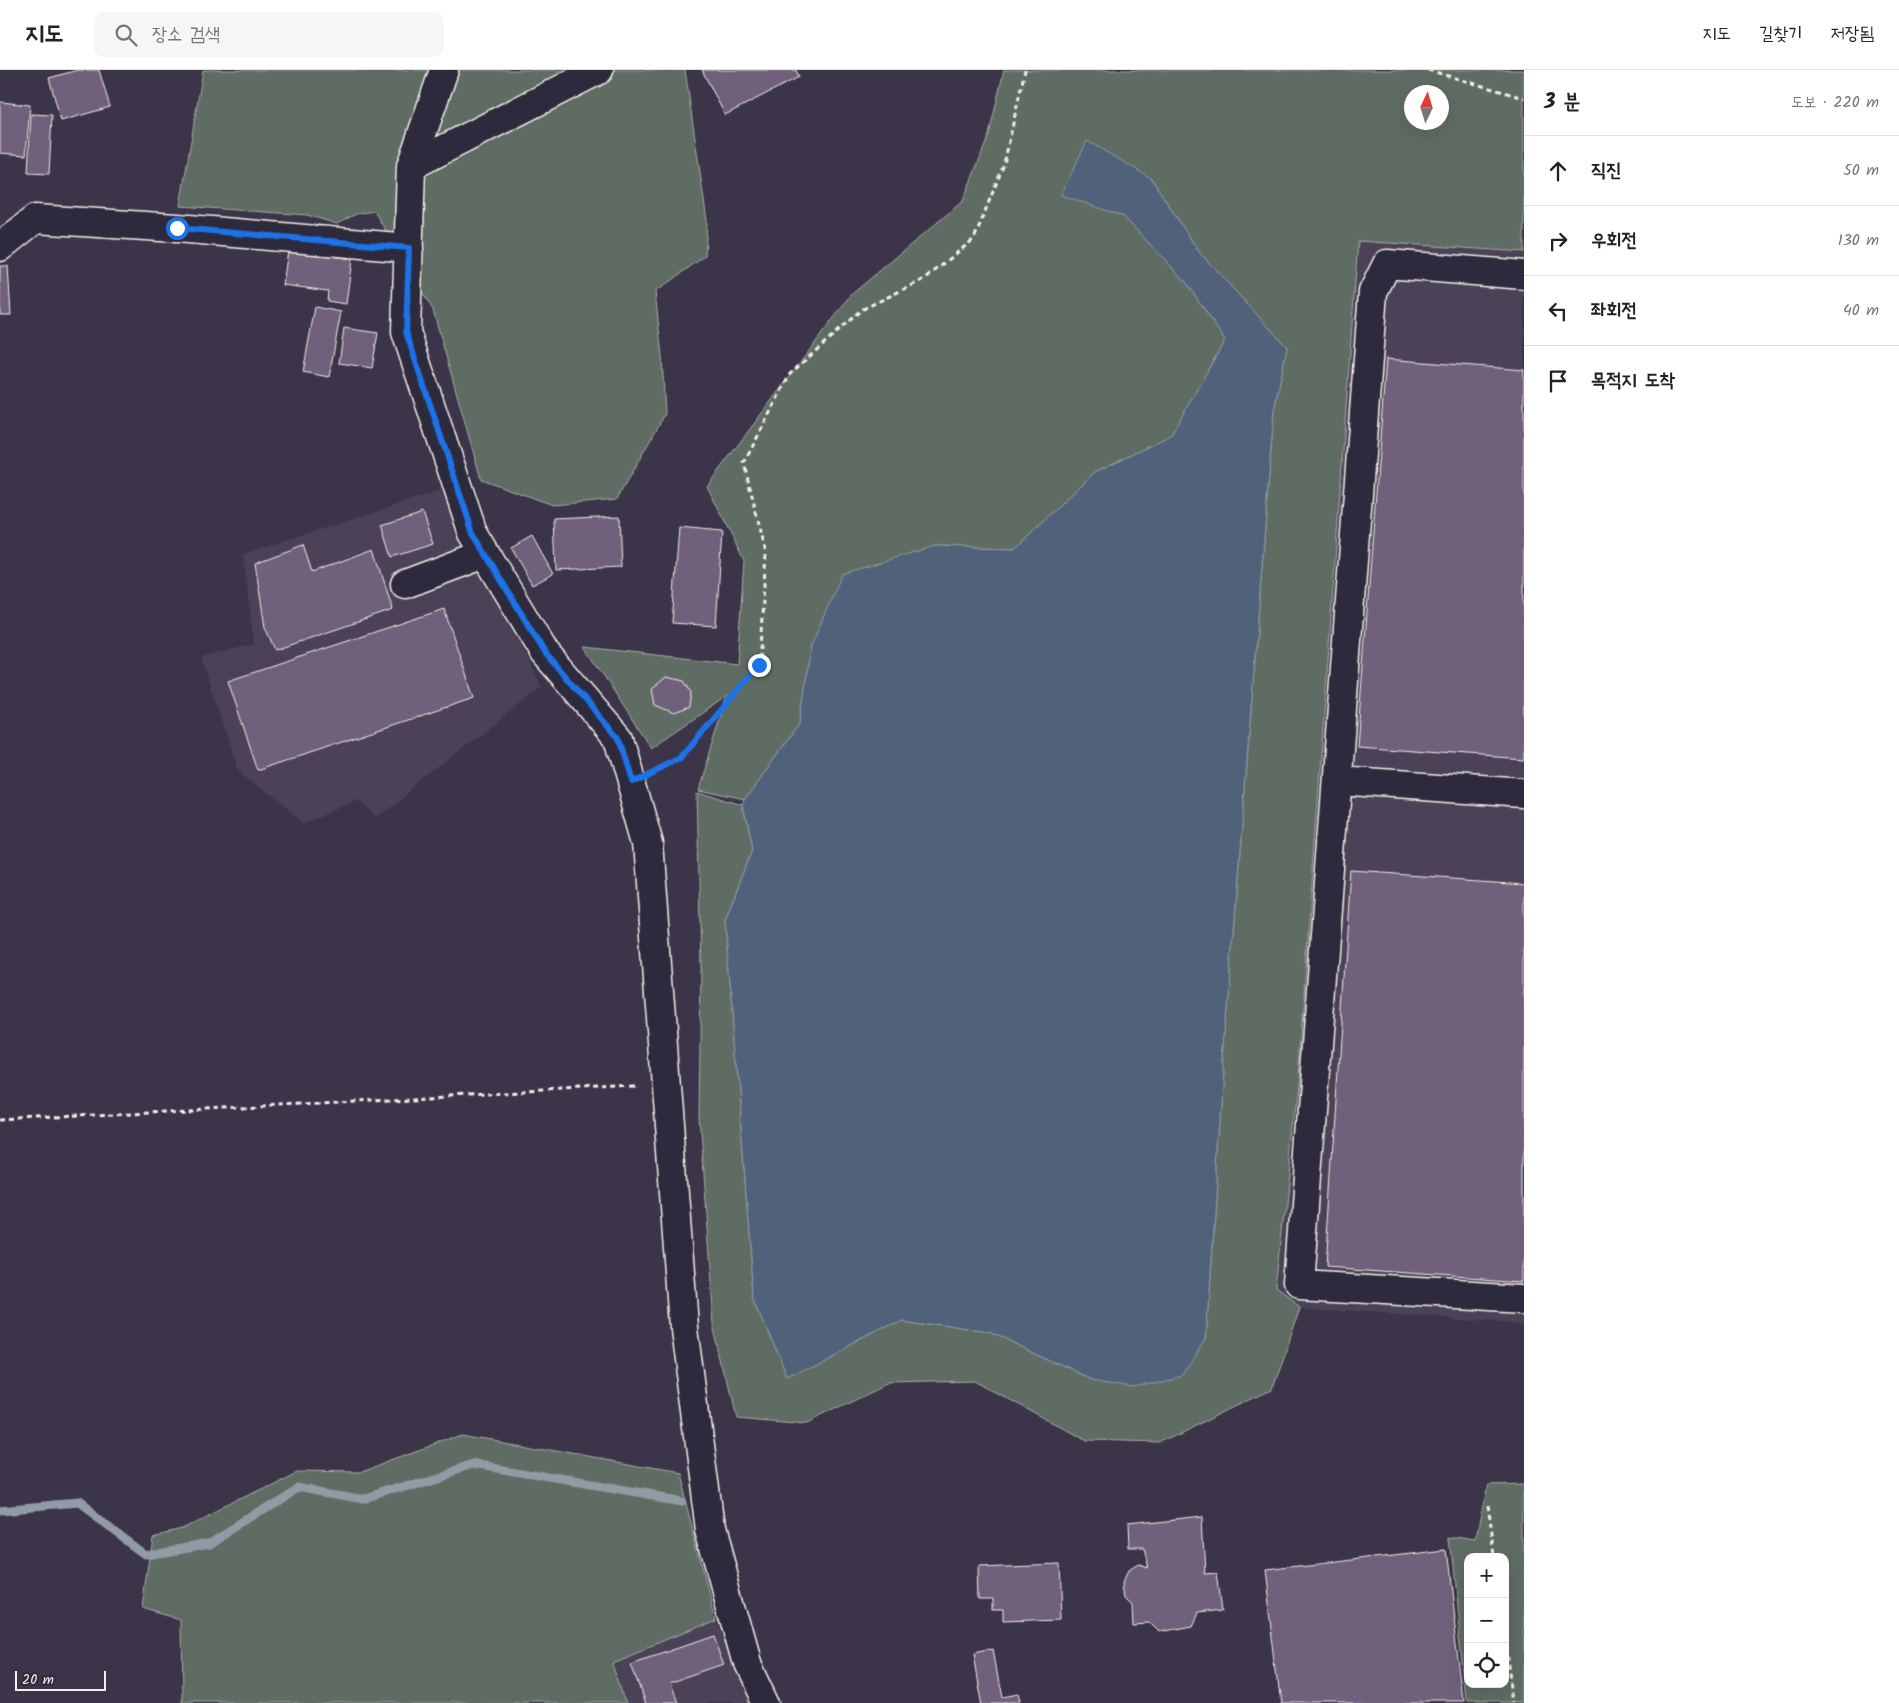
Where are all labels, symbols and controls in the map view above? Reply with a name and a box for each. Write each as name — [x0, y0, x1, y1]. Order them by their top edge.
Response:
search box — [94, 12, 444, 57]
text: 지도 — [25, 15, 64, 54]
text: 장소 검색 — [152, 20, 220, 50]
text: 지도 — [1702, 20, 1731, 49]
text: 길찾기 — [1759, 20, 1803, 49]
text: 저장됨 — [1831, 20, 1874, 49]
icon: search — [112, 21, 140, 49]
north arrow — [1404, 85, 1449, 130]
text: 3 분 — [1544, 86, 1580, 119]
text: 도보 · 220 m — [1791, 90, 1879, 115]
text: 직진 — [1591, 156, 1622, 186]
icon: ahead — [1544, 157, 1572, 185]
text: 50 m — [1843, 158, 1879, 183]
route start — [166, 217, 189, 240]
text: 우회전 — [1591, 226, 1637, 256]
icon: right — [1544, 227, 1572, 255]
text: 130 m — [1838, 228, 1879, 253]
text: 좌회전 — [1591, 296, 1637, 326]
icon: left — [1544, 297, 1572, 325]
text: 40 m — [1843, 298, 1879, 323]
text: 목적지 도착 — [1591, 366, 1675, 396]
icon: arrive — [1544, 367, 1572, 395]
route end — [748, 654, 771, 677]
map controls — [1464, 1553, 1509, 1688]
button: + — [1464, 1553, 1509, 1598]
button: − — [1464, 1598, 1509, 1643]
button: locate — [1464, 1643, 1509, 1688]
scale bar — [15, 1668, 106, 1691]
text: 20 m — [22, 1669, 54, 1691]

